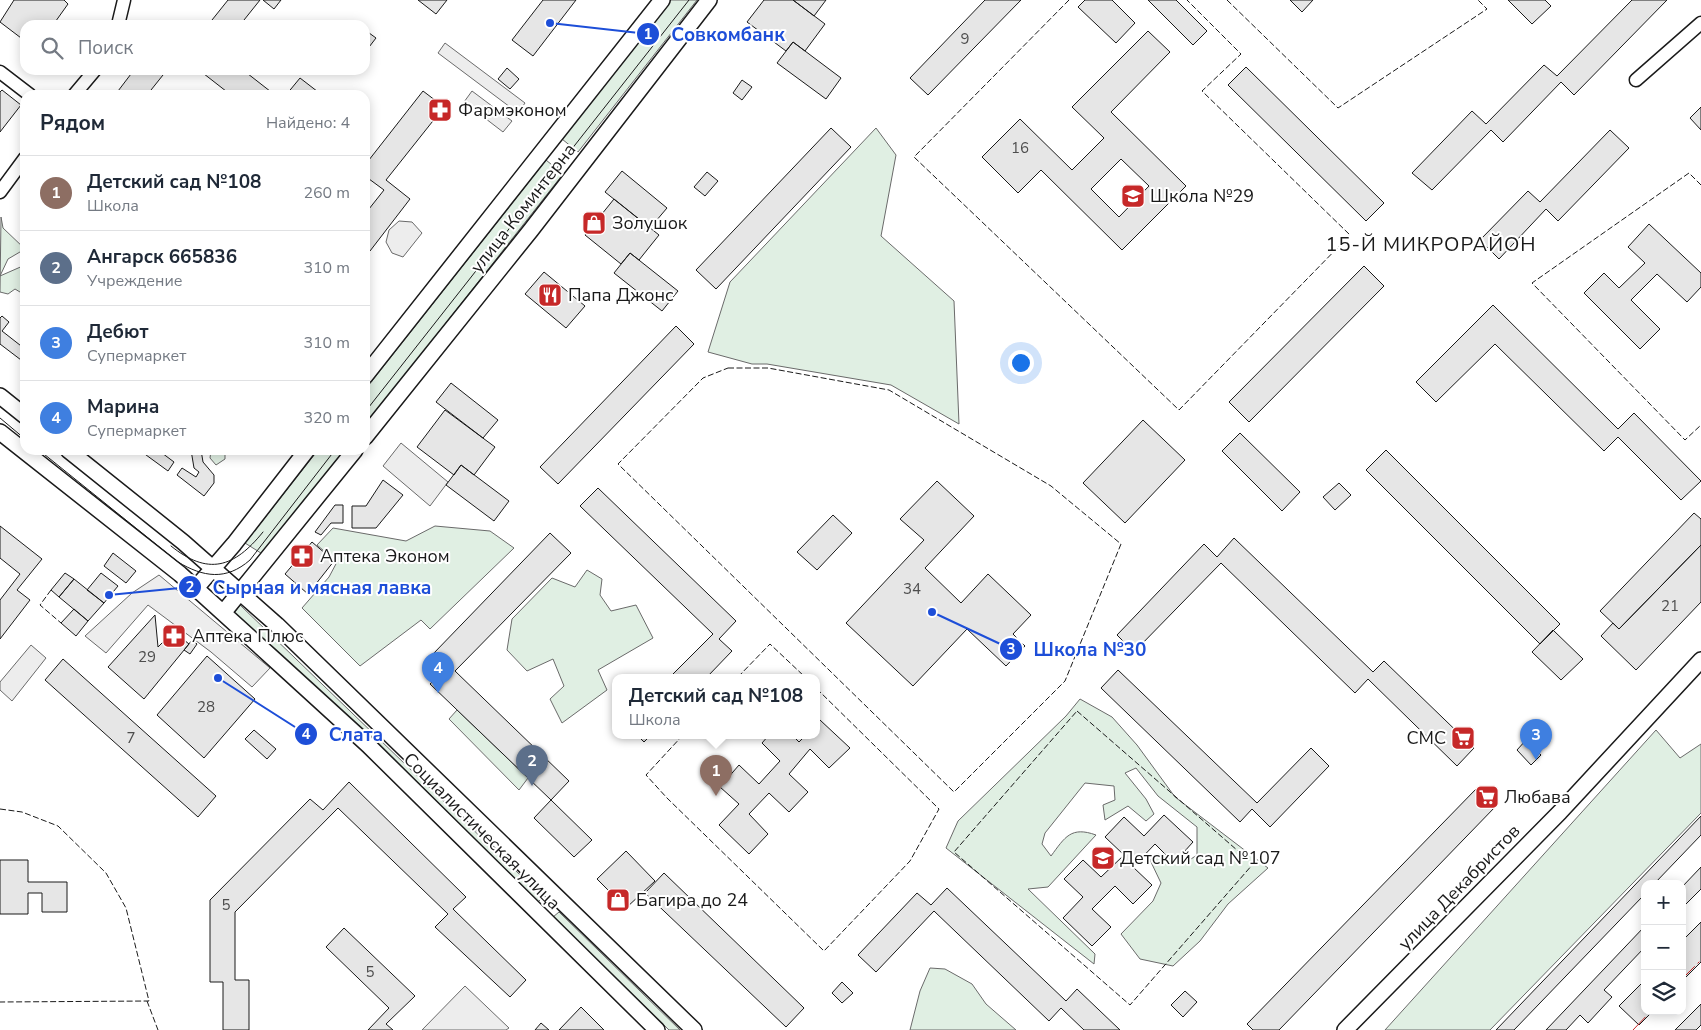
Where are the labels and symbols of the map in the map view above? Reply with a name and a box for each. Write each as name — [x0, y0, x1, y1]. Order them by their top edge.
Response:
callout: Совкомбанк — [636, 17, 795, 51]
text: Совкомбанк — [671, 22, 785, 48]
text: 1 — [643, 24, 653, 44]
house number: 9 — [960, 29, 970, 49]
pharmacy icon: Фармэконом — [427, 97, 453, 123]
place label: Фармэконом — [458, 98, 567, 122]
street label: улица Коминтерна — [465, 138, 581, 278]
house number: 16 — [1011, 138, 1029, 158]
school or university icon: Школа №29 — [1120, 183, 1146, 209]
place label: Школа №29 — [1150, 184, 1254, 208]
shop icon: Золушок — [581, 210, 607, 236]
place label: Золушок — [612, 211, 688, 235]
district label: 15-Й МИКРОРАЙОН — [1325, 231, 1537, 258]
restaurant icon: Папа Джонс — [537, 282, 563, 308]
place label: Папа Джонс — [568, 283, 674, 307]
your location — [1008, 350, 1034, 376]
pharmacy icon: Аптека Эконом — [289, 543, 315, 569]
place label: Аптека Эконом — [320, 544, 450, 568]
callout: Сырная и мясная лавка — [178, 570, 442, 604]
text: Сырная и мясная лавка — [213, 575, 431, 601]
text: 2 — [185, 577, 195, 597]
house number: 34 — [903, 579, 921, 599]
house number: 21 — [1661, 596, 1679, 616]
pharmacy icon: Аптека Плюс — [161, 623, 187, 649]
place label: Аптека Плюс — [192, 624, 304, 648]
callout: Школа №30 — [998, 632, 1156, 666]
text: Школа №30 — [1034, 637, 1146, 663]
text: 3 — [1006, 639, 1016, 659]
house number: 29 — [138, 647, 156, 667]
pin: 4 — [422, 652, 454, 693]
house number: 28 — [197, 697, 215, 717]
callout: Слата — [294, 717, 393, 751]
pin: 3 — [1520, 719, 1552, 760]
text: Слата — [329, 722, 383, 748]
text: 4 — [301, 724, 311, 744]
supermarket icon: СМС — [1450, 725, 1476, 751]
place label: СМС — [1406, 726, 1446, 750]
house number: 7 — [126, 728, 136, 748]
pin: 2 — [516, 745, 548, 786]
street label: Социалистическая улица — [398, 747, 566, 915]
pin: 1 — [700, 755, 732, 796]
supermarket icon: Любава — [1474, 784, 1500, 810]
place label: Любава — [1504, 785, 1571, 809]
street label: улица Декабристов — [1393, 819, 1525, 955]
school or university icon: Детский сад №107 — [1090, 845, 1116, 871]
place label: Детский сад №107 — [1120, 846, 1281, 870]
shop icon: Багира до 24 — [605, 887, 631, 913]
place label: Багира до 24 — [636, 888, 748, 912]
house number: 5 — [221, 895, 231, 915]
house number: 5 — [365, 962, 375, 982]

